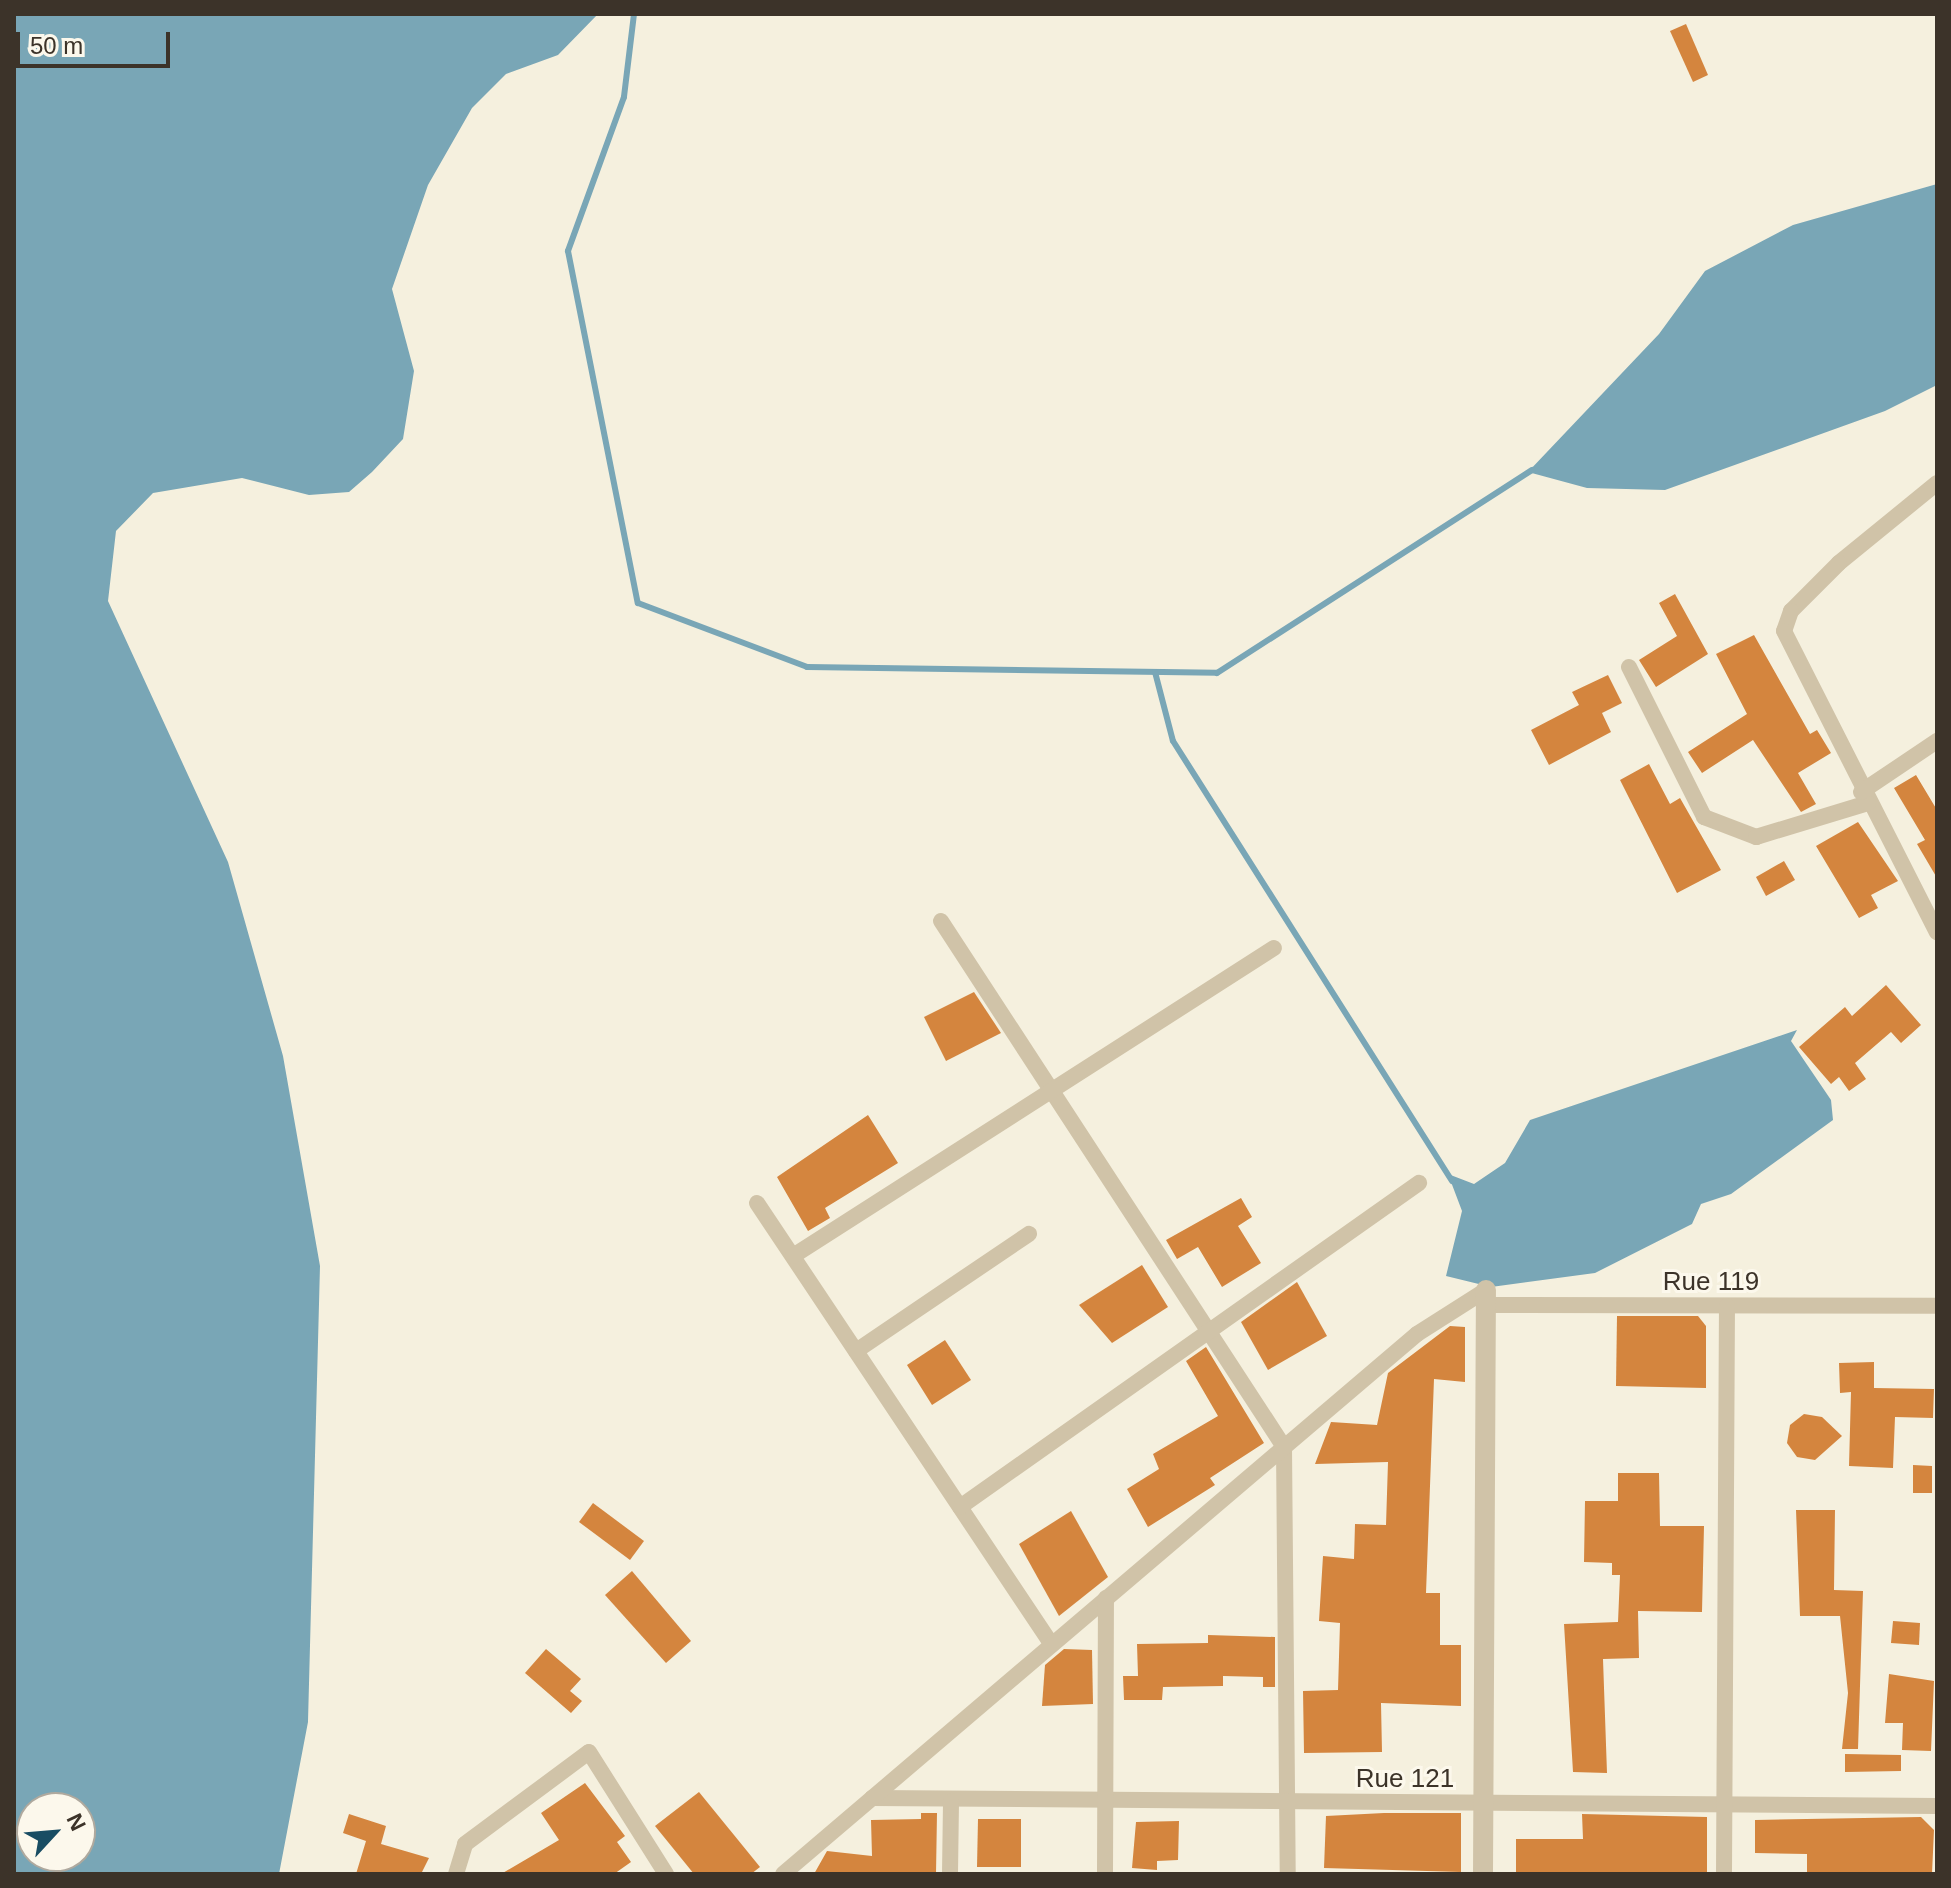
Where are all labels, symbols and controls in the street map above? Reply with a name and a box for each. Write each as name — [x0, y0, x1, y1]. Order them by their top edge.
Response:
scale bar — [20, 16, 174, 66]
text: 50 m — [30, 32, 83, 59]
street label: Rue 119 — [1663, 1266, 1759, 1298]
street label: Rue 121 — [1356, 1763, 1454, 1795]
north arrow — [16, 1792, 96, 1872]
text: N — [62, 1810, 91, 1835]

